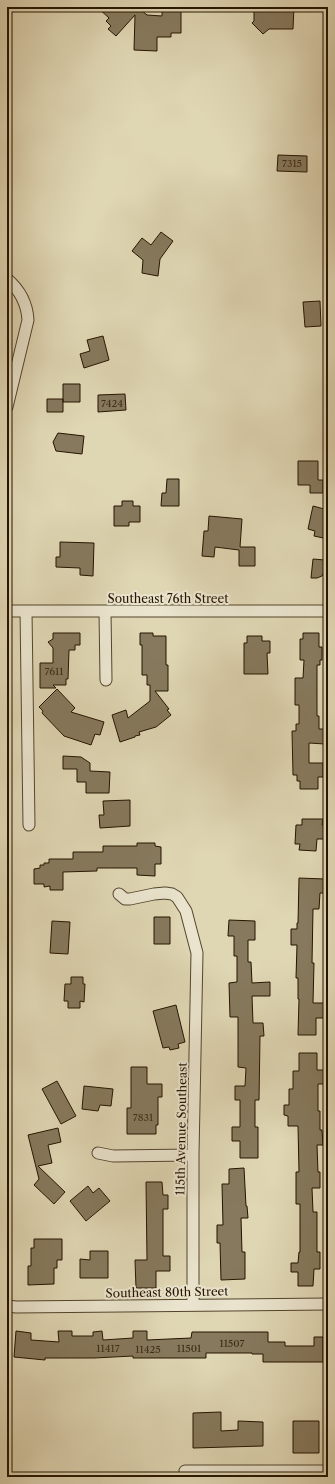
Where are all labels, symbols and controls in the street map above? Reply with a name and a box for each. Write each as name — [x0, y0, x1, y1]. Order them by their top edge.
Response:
house number: 7315 — [282, 157, 302, 170]
house number: 7424 — [101, 397, 123, 410]
street label: Southeast 76th Street — [108, 591, 229, 606]
house number: 7611 — [45, 665, 64, 678]
street label: 115th Avenue Southeast — [172, 1062, 190, 1196]
house number: 7831 — [133, 1111, 154, 1124]
street label: Southeast 80th Street — [105, 1283, 229, 1301]
house number: 11507 — [219, 1337, 245, 1350]
house number: 11417 — [96, 1342, 120, 1355]
house number: 11501 — [177, 1342, 202, 1355]
house number: 11425 — [135, 1343, 161, 1356]

